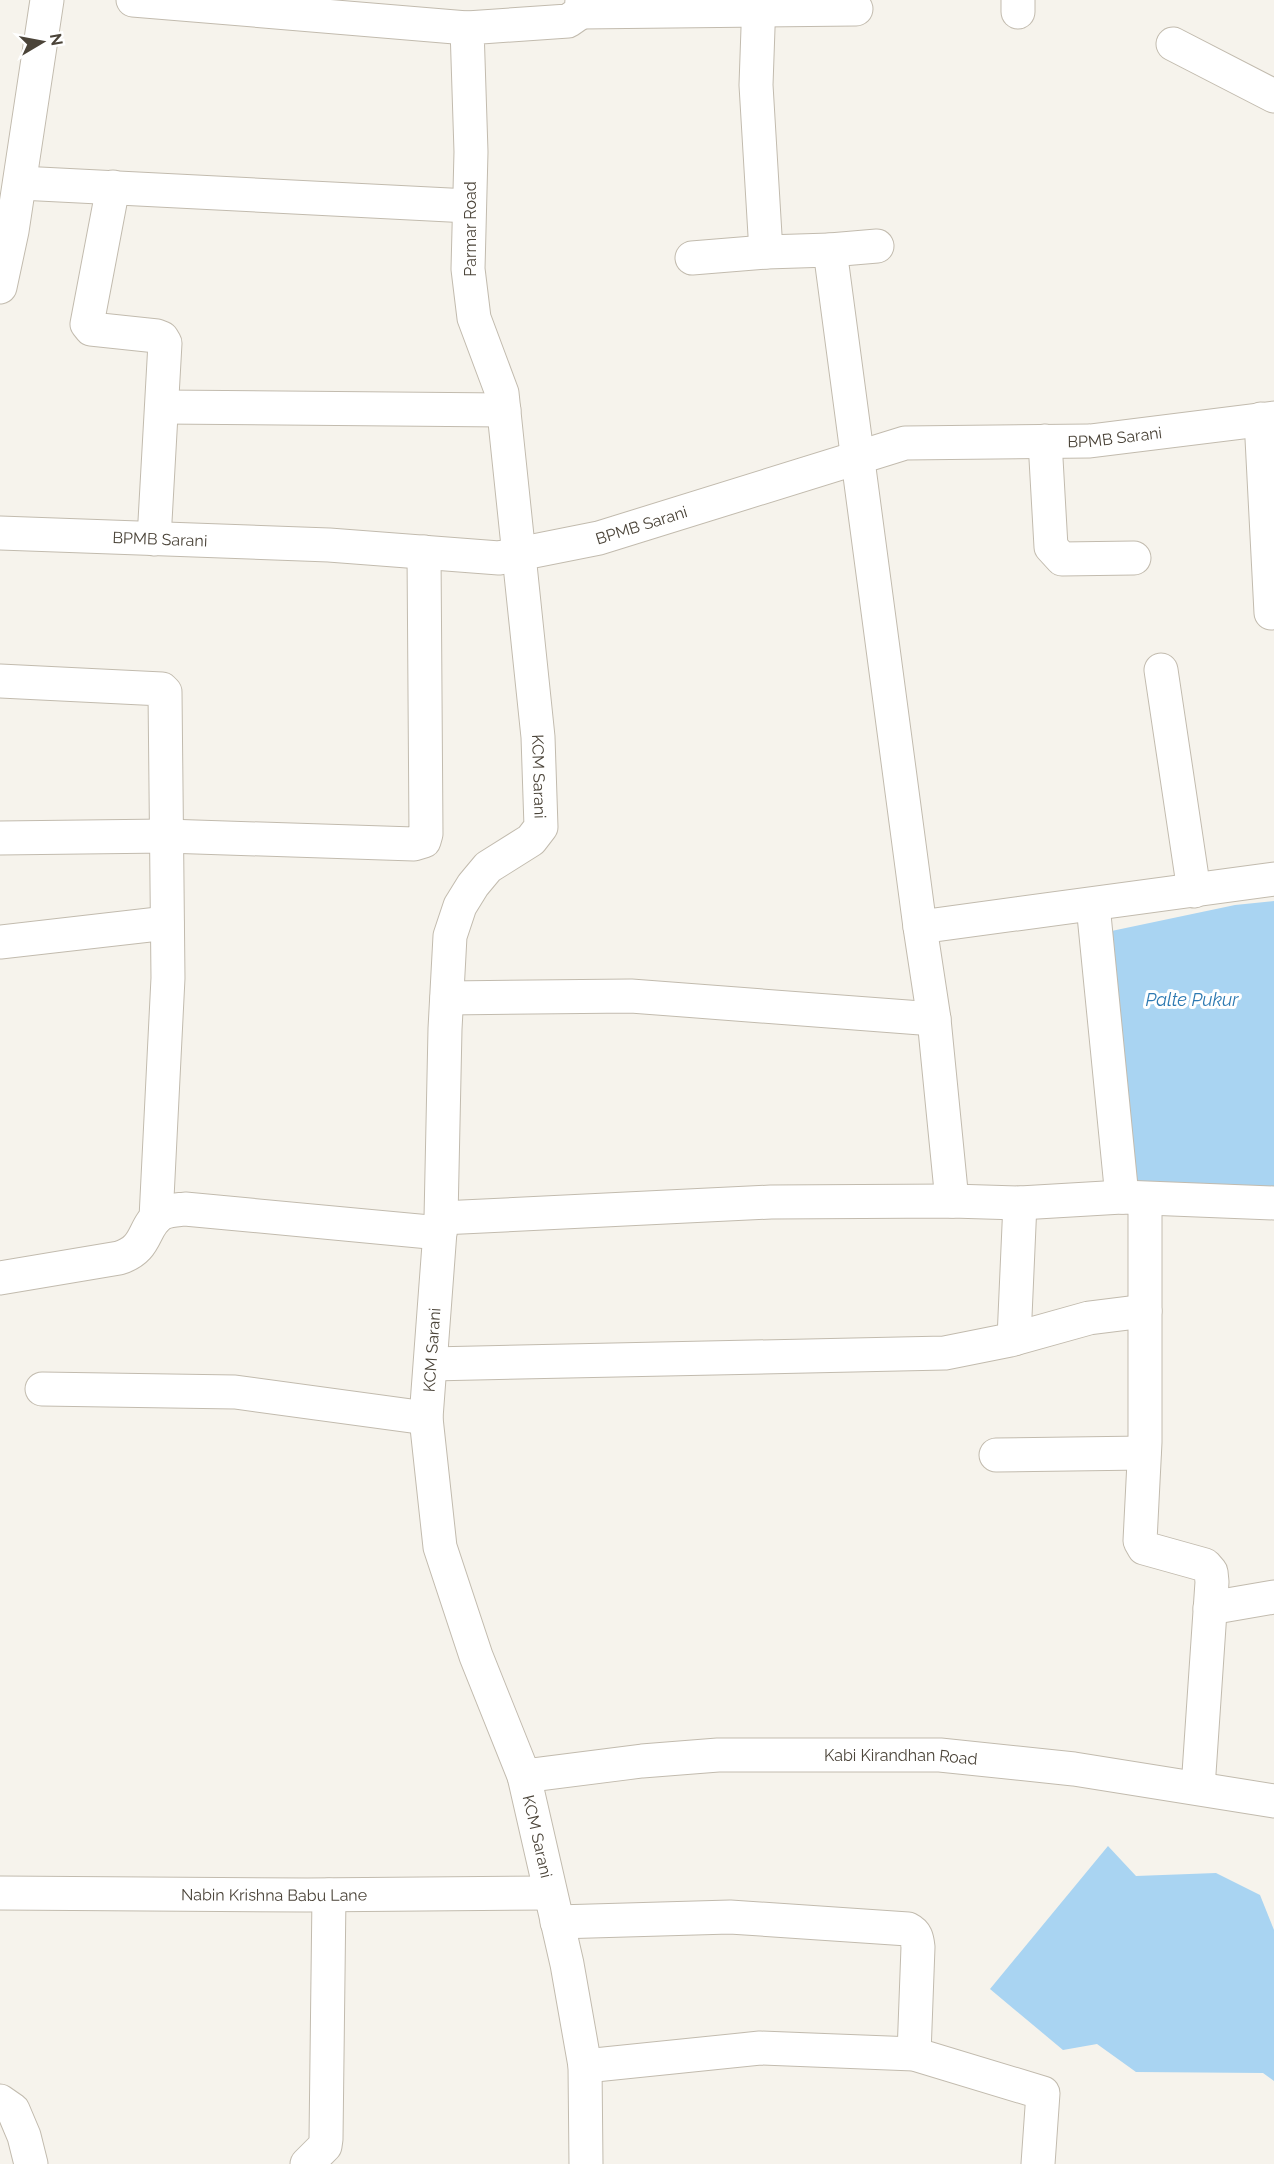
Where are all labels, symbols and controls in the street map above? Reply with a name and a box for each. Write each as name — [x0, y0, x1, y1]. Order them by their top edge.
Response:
north arrow — [12, 12, 72, 72]
text: N — [46, 32, 67, 47]
street label: Parmar Road — [461, 181, 480, 277]
street label: BPMB Sarani — [1067, 423, 1163, 451]
street label: BPMB Sarani — [593, 502, 690, 548]
street label: BPMB Sarani — [112, 528, 208, 550]
street label: KCM Sarani — [528, 734, 550, 819]
water label: Palte Pukur — [1146, 989, 1239, 1010]
street label: KCM Sarani — [420, 1307, 444, 1393]
street label: Kabi Kirandhan Road — [824, 1745, 979, 1768]
street label: KCM Sarani — [519, 1793, 556, 1880]
street label: Nabin Krishna Babu Lane — [181, 1885, 367, 1905]

